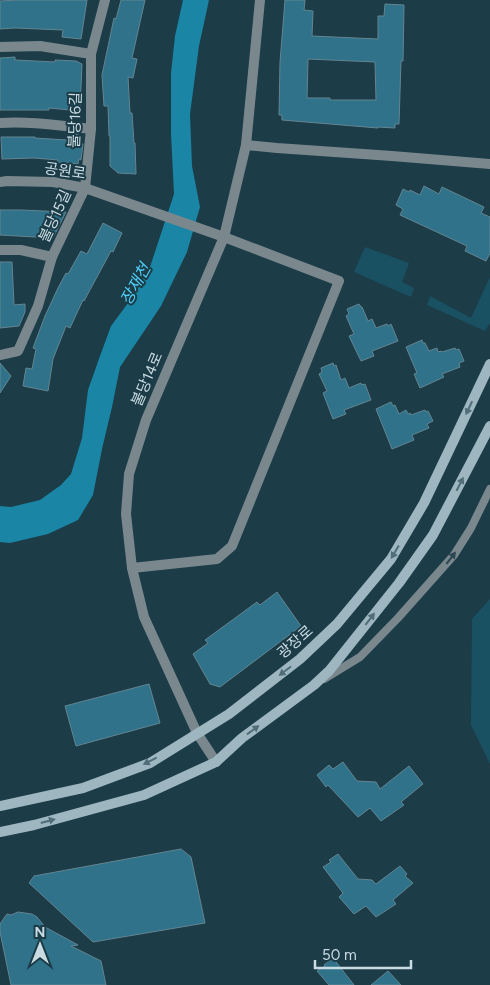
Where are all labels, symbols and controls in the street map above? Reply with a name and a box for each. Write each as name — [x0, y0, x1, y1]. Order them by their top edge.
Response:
street label: 불당16길 — [65, 92, 85, 148]
street label: 공원로 — [43, 159, 87, 183]
street label: 불당15길 — [35, 187, 75, 245]
water label: 장재천 — [116, 258, 156, 308]
street label: 불당14로 — [128, 349, 166, 409]
one-way arrow — [465, 401, 473, 415]
one-way arrow — [456, 477, 464, 492]
one-way arrow — [391, 546, 400, 559]
one-way arrow — [446, 552, 457, 565]
one-way arrow — [365, 612, 375, 626]
street label: 광장로 — [273, 622, 317, 662]
one-way arrow — [278, 666, 292, 676]
one-way arrow — [246, 725, 260, 735]
one-way arrow — [143, 757, 158, 765]
one-way arrow — [40, 817, 55, 825]
north arrow — [15, 920, 65, 970]
text: N — [35, 924, 45, 941]
scale bar — [315, 938, 411, 970]
text: 50 m — [322, 946, 357, 964]

